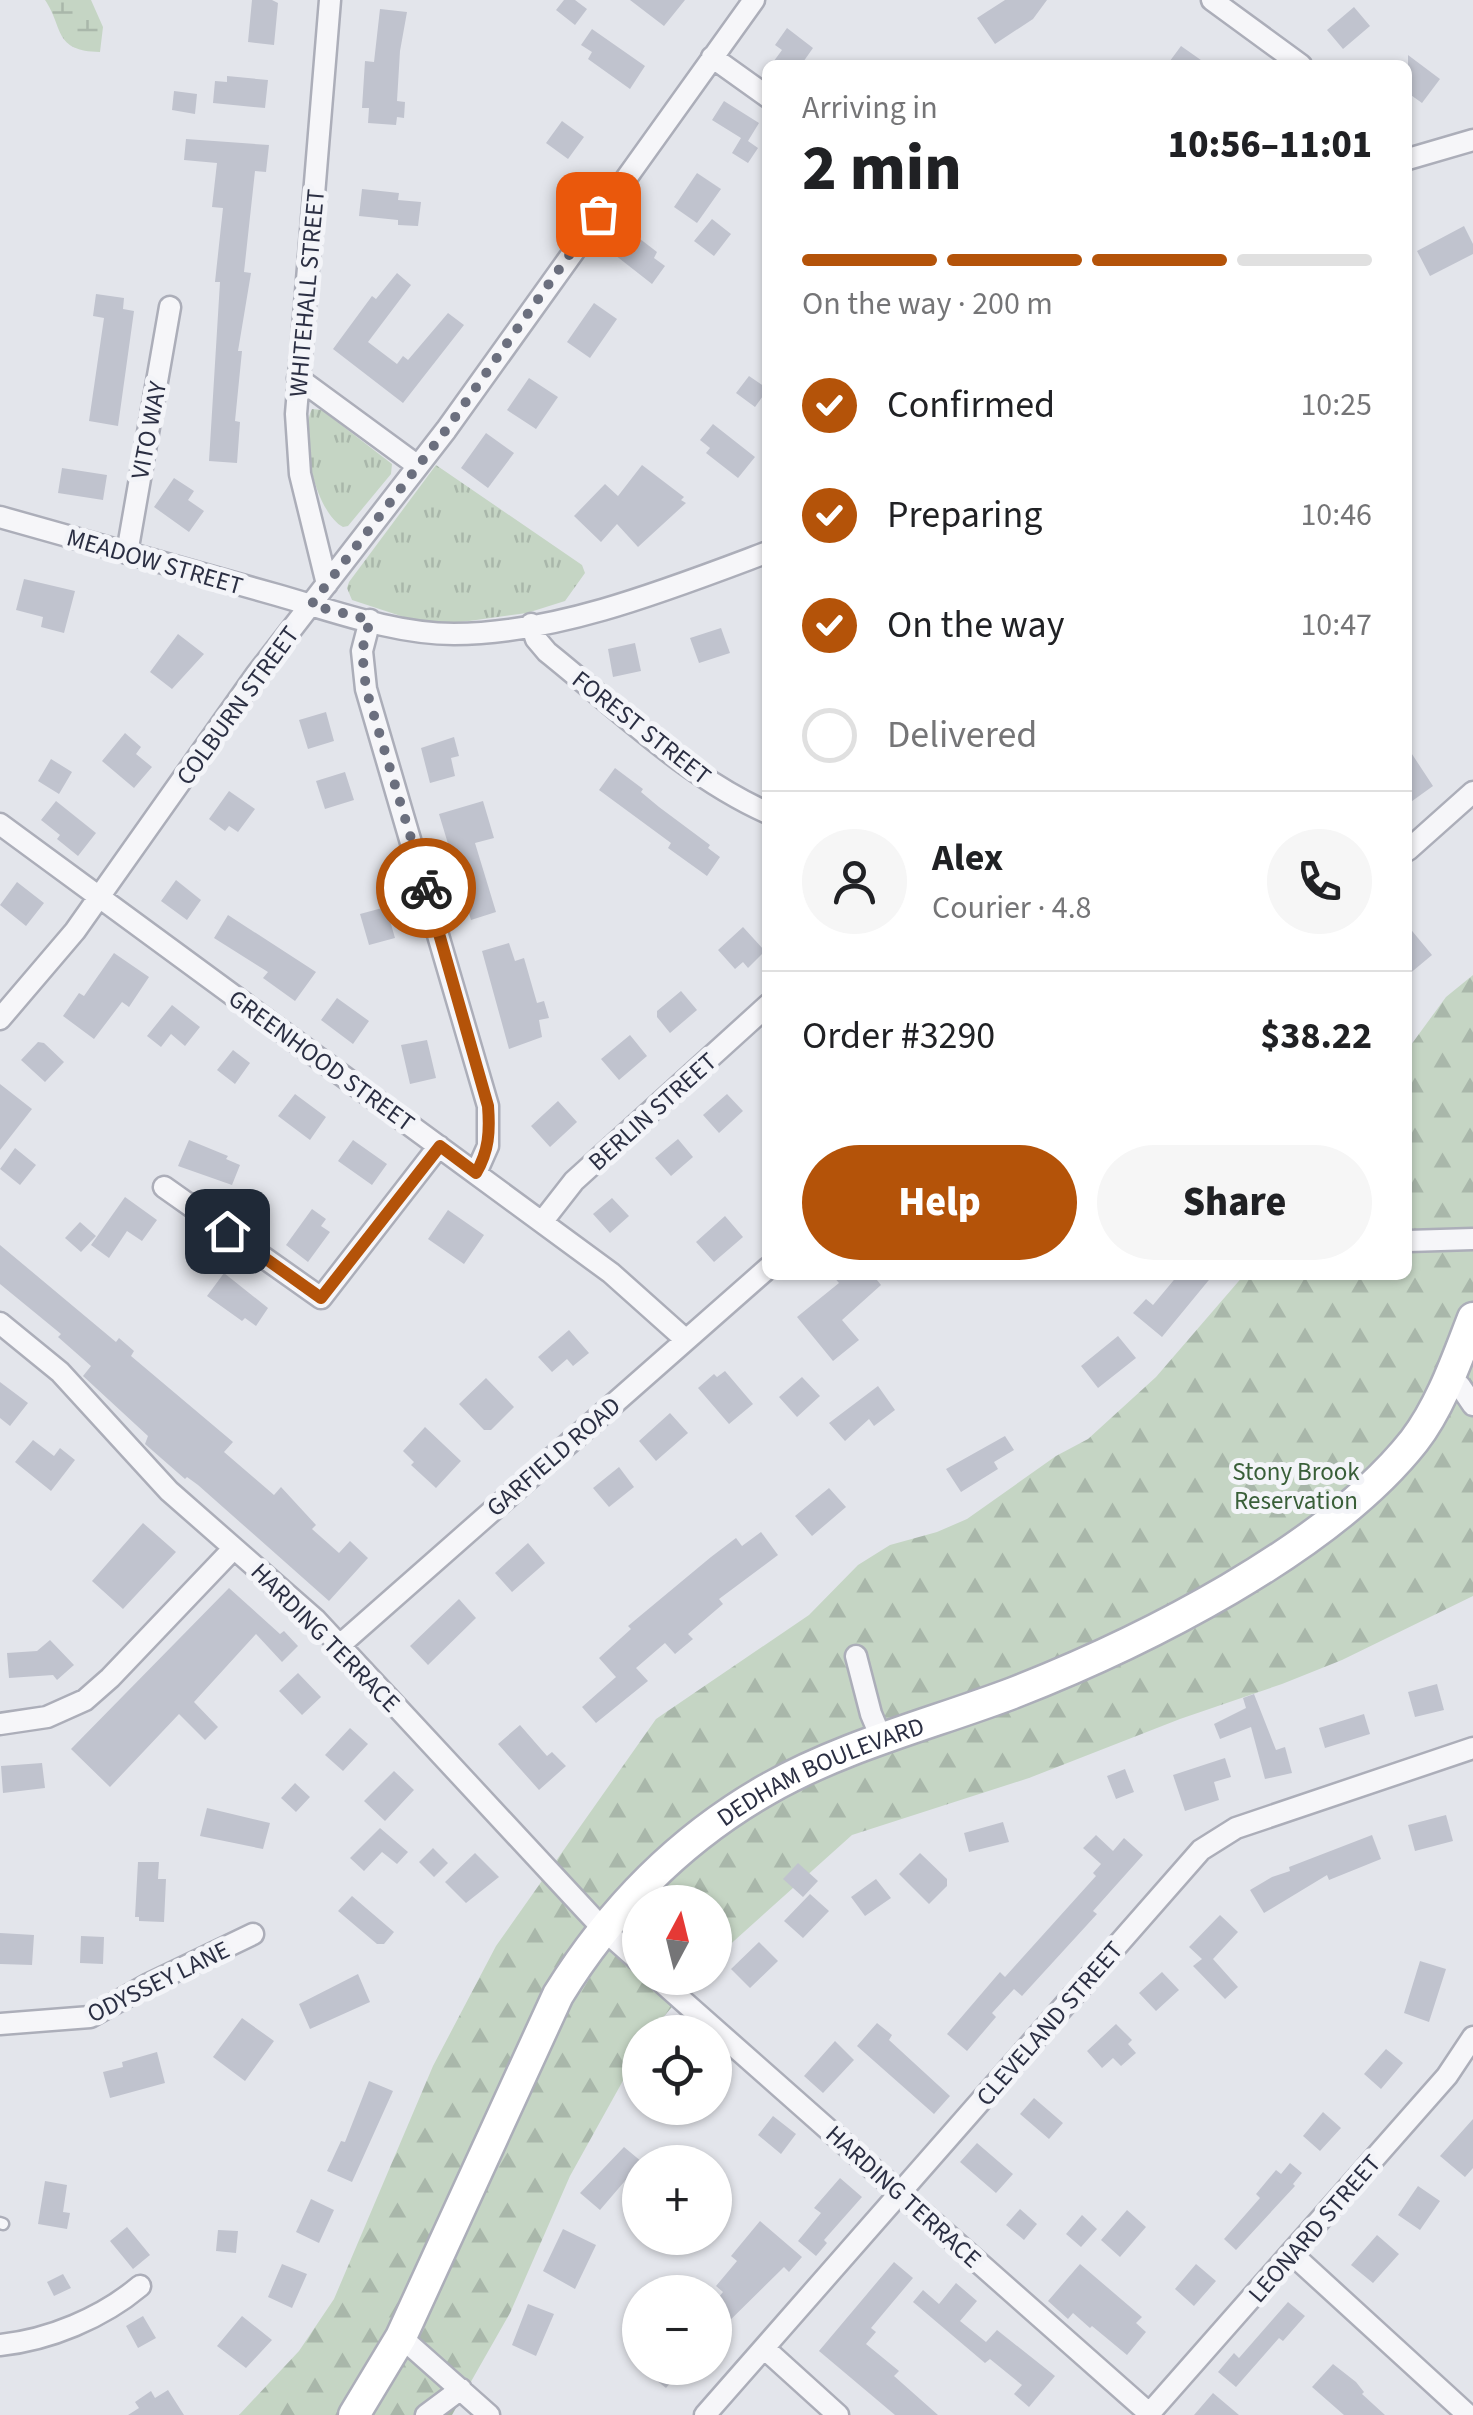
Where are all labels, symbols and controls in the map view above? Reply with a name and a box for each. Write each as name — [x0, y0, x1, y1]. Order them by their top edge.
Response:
text: Arriving in — [802, 85, 938, 131]
text: 10:56–11:01 — [1168, 118, 1372, 172]
text: 2 min — [802, 122, 962, 215]
pin — [556, 172, 641, 257]
icon: bag — [571, 187, 626, 242]
street label: WHITEHALL STREET — [280, 188, 334, 399]
text: On the way · 200 m — [802, 281, 1053, 327]
street label: VITO WAY — [122, 378, 176, 482]
icon: check — [802, 378, 857, 433]
text: Confirmed — [887, 378, 1055, 432]
text: 10:25 — [1300, 382, 1372, 428]
icon: check — [802, 488, 857, 543]
text: Preparing — [887, 488, 1042, 542]
text: 10:46 — [1300, 492, 1372, 538]
street label: MEADOW STREET — [62, 520, 247, 604]
icon: check — [802, 598, 857, 653]
text: On the way — [887, 598, 1064, 652]
text: 10:47 — [1300, 602, 1372, 648]
street label: COLBURN STREET — [168, 619, 308, 793]
street label: FOREST STREET — [564, 662, 718, 794]
text: Delivered — [887, 708, 1037, 762]
button: person — [802, 829, 907, 934]
button: phone — [1267, 829, 1372, 934]
text: Alex — [932, 831, 1003, 885]
courier — [376, 838, 476, 938]
icon: bike — [399, 861, 454, 916]
text: Courier · 4.8 — [932, 885, 1092, 931]
street label: GREENHOOD STREET — [221, 981, 422, 1141]
text: Order #3290 — [802, 1009, 995, 1063]
text: $38.22 — [1260, 1009, 1372, 1063]
street label: BERLIN STREET — [580, 1044, 725, 1179]
button: Help — [802, 1145, 1077, 1260]
button: Share — [1097, 1145, 1372, 1260]
pin — [185, 1189, 270, 1274]
icon: home — [200, 1204, 255, 1259]
street label: GARFIELD ROAD — [479, 1388, 629, 1525]
park label: Stony Brook Reservation — [1232, 1454, 1360, 1519]
street label: HARDING TERRACE — [242, 1555, 408, 1721]
street label: DEDHAM BOULEVARD — [710, 1708, 929, 1835]
north arrow — [622, 1885, 732, 1995]
map controls — [622, 1885, 732, 2385]
street label: ODYSSEY LANE — [81, 1932, 236, 2032]
street label: CLEVELAND STREET — [968, 1933, 1132, 2114]
button: locate — [622, 2015, 732, 2125]
street label: HARDING TERRACE — [818, 2117, 989, 2276]
button: + — [622, 2145, 732, 2255]
street label: LEONARD STREET — [1240, 2146, 1390, 2311]
button: − — [622, 2275, 732, 2385]

